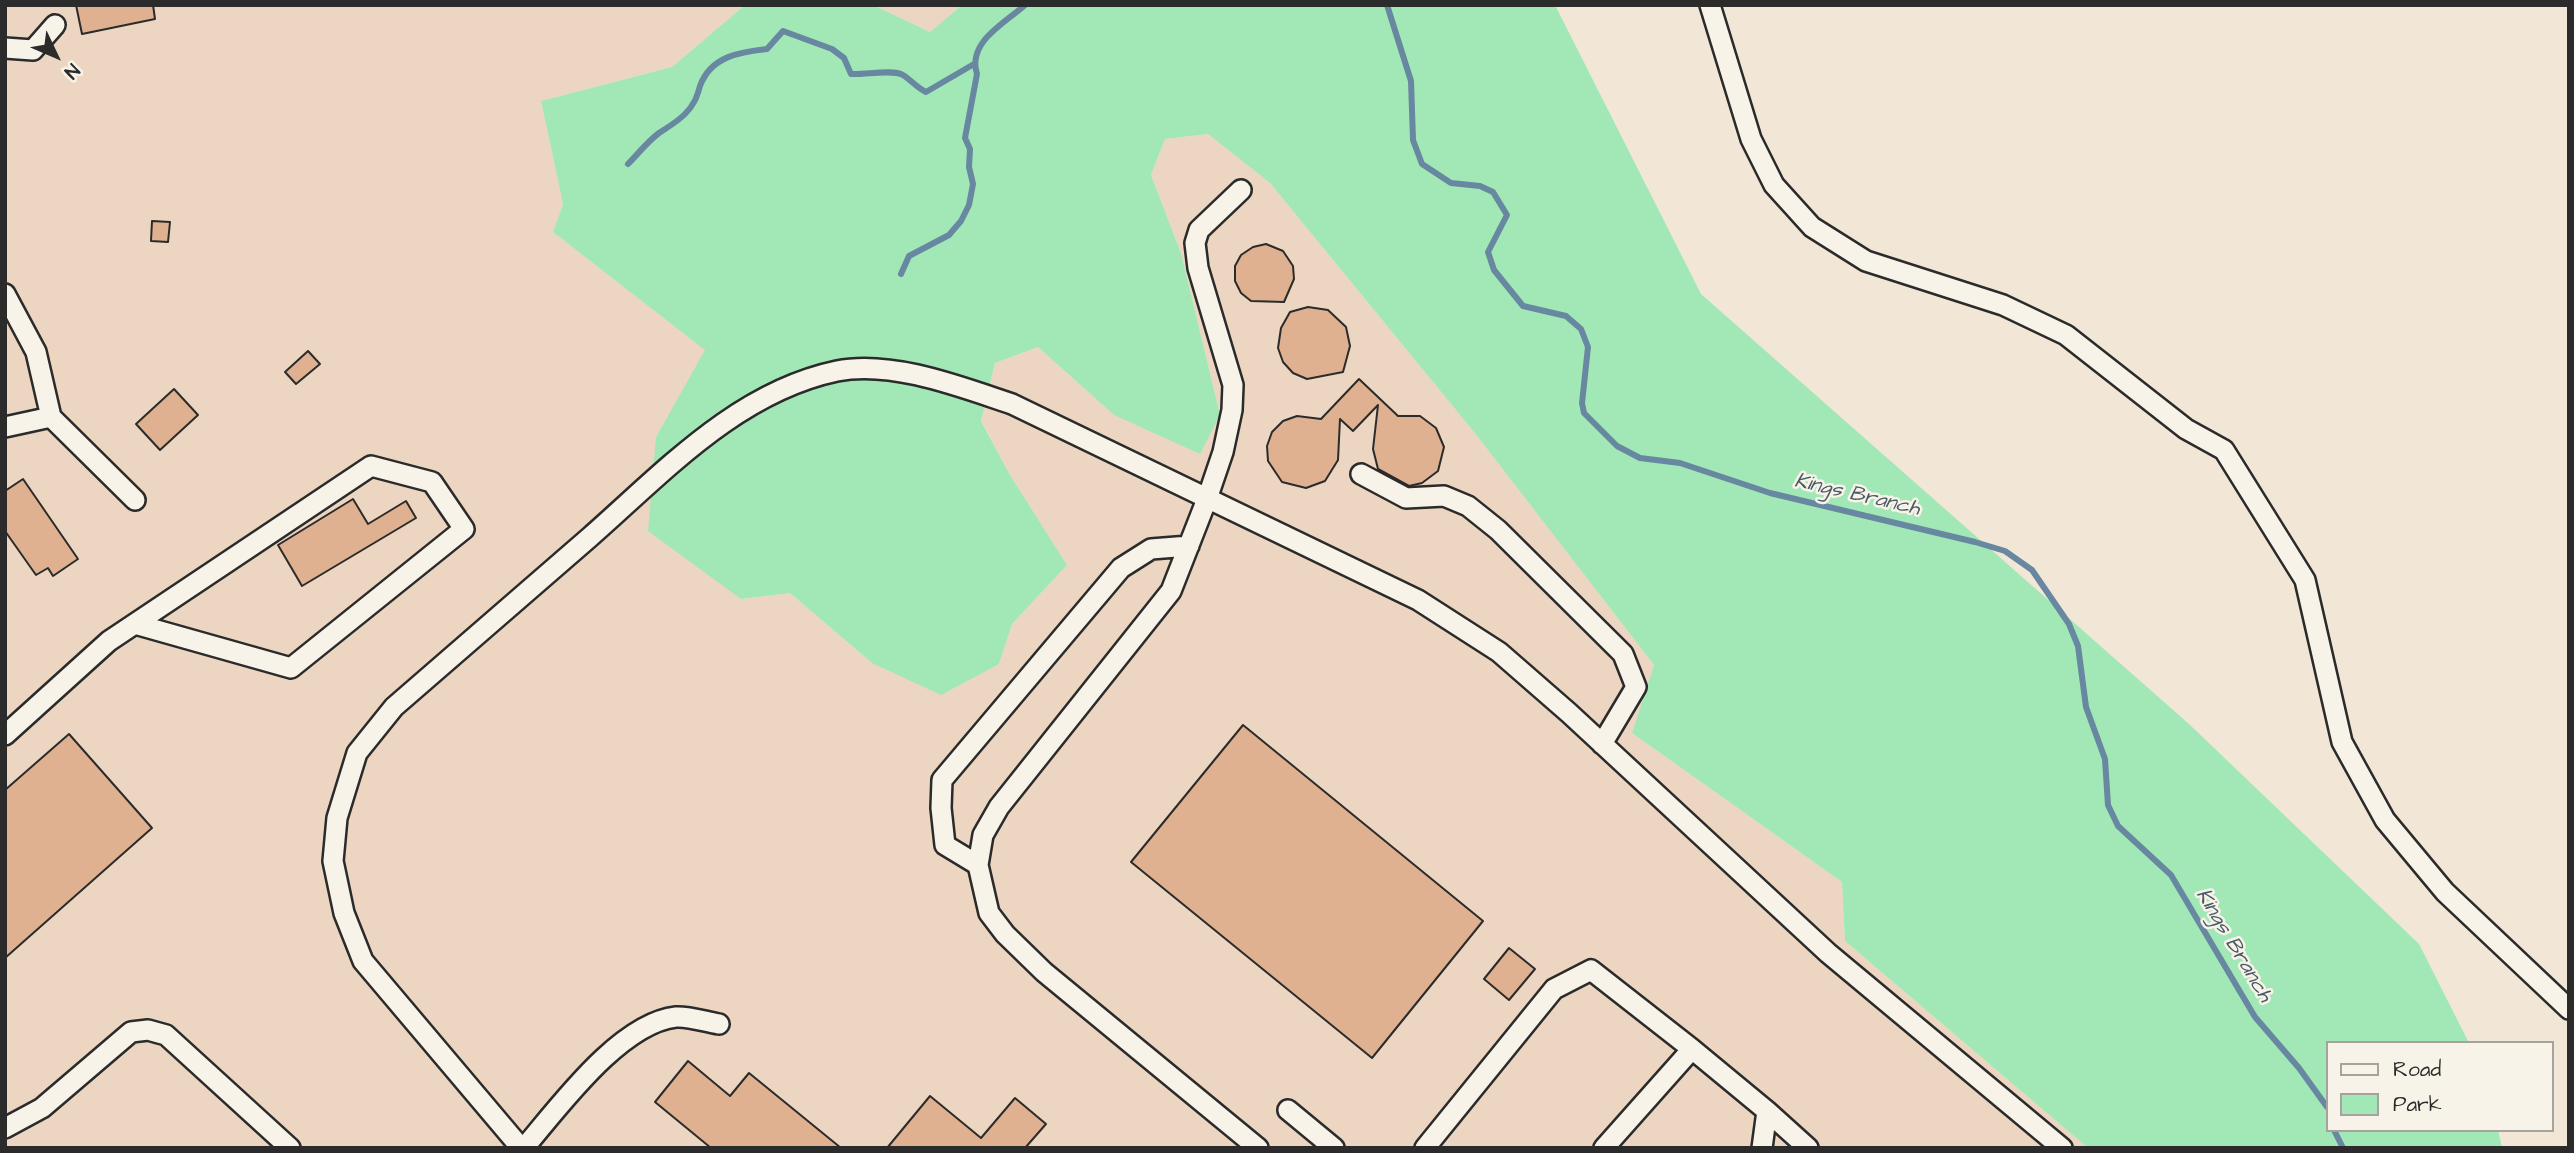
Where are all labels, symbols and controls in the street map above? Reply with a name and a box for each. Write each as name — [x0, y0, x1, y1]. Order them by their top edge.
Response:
north arrow — [21, 21, 91, 91]
text: N — [58, 57, 85, 85]
water label: Kings Branch — [1792, 469, 1922, 523]
water label: Kings Branch — [2189, 885, 2277, 1007]
legend — [2326, 1041, 2553, 1132]
text: Road — [2393, 1055, 2441, 1084]
text: Park — [2393, 1090, 2442, 1119]

